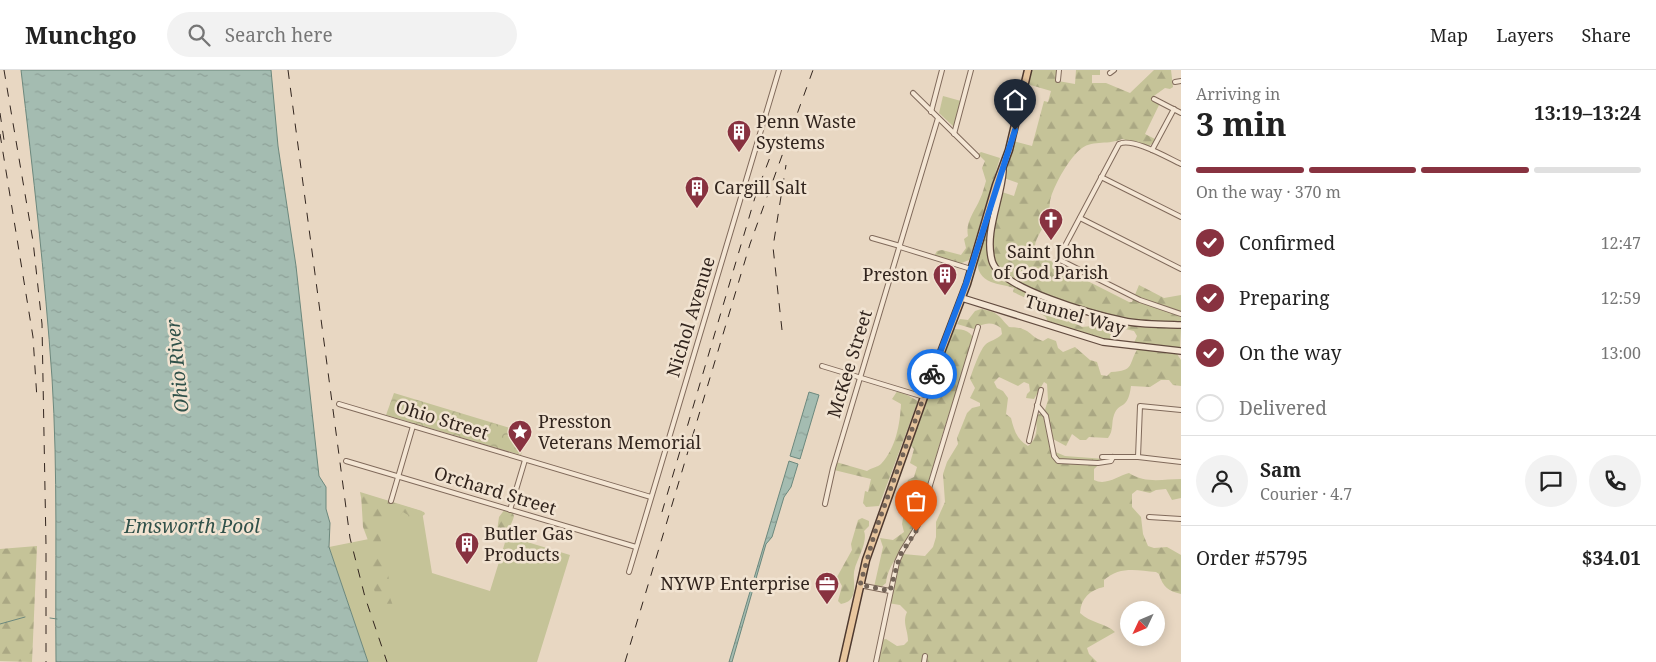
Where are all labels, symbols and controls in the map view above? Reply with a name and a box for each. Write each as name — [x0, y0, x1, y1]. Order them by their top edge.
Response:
search box — [167, 12, 517, 57]
text: Munchgo — [25, 18, 137, 51]
icon: search — [185, 21, 213, 49]
text: Search here — [225, 22, 333, 48]
text: Map — [1430, 23, 1468, 47]
text: Layers — [1496, 23, 1554, 47]
text: Share — [1582, 23, 1631, 47]
pin — [994, 79, 1036, 130]
text: Arriving in — [1196, 83, 1280, 105]
icon: home — [1001, 86, 1029, 114]
text: 13:19–13:24 — [1534, 100, 1641, 126]
text: 3 min — [1196, 102, 1287, 145]
place label: Penn Waste Systems — [756, 109, 856, 154]
building icon: Penn Waste Systems — [726, 119, 752, 153]
building icon: Cargill Salt — [684, 175, 710, 209]
place label: Cargill Salt — [714, 175, 807, 199]
text: On the way · 370 m — [1196, 181, 1341, 203]
church icon: Saint John of God Parish — [1038, 207, 1064, 241]
icon: check — [1196, 229, 1224, 257]
text: Confirmed — [1239, 230, 1335, 256]
text: 12:47 — [1601, 232, 1641, 254]
place label: Saint John of God Parish — [993, 239, 1109, 284]
street label: Nichol Avenue — [660, 254, 720, 380]
place label: Preston — [863, 262, 928, 286]
building icon: Preston — [932, 262, 958, 296]
icon: check — [1196, 284, 1224, 312]
text: Preparing — [1239, 285, 1329, 311]
text: 12:59 — [1601, 287, 1641, 309]
street label: Tunnel Way — [1022, 288, 1129, 340]
street label: McKee Street — [821, 307, 877, 421]
water label: Ohio River — [159, 318, 195, 414]
icon: check — [1196, 339, 1224, 367]
text: On the way — [1239, 340, 1342, 366]
text: 13:00 — [1601, 342, 1641, 364]
courier — [907, 349, 957, 399]
icon: bike — [918, 360, 946, 388]
street label: Ohio Street — [393, 394, 492, 445]
text: Delivered — [1239, 395, 1327, 421]
place label: Presston Veterans Memorial — [538, 409, 702, 454]
place icon: Presston Veterans Memorial — [507, 419, 533, 453]
button: person — [1196, 455, 1248, 507]
button: chat — [1525, 455, 1577, 507]
button: phone — [1589, 455, 1641, 507]
text: Sam — [1260, 457, 1301, 483]
street label: Orchard Street — [431, 460, 559, 520]
pin — [895, 480, 937, 531]
text: Courier · 4.7 — [1260, 483, 1352, 505]
icon: bag — [902, 487, 930, 515]
water label: Emsworth Pool — [123, 513, 260, 539]
place label: Butler Gas Products — [484, 521, 573, 566]
building icon: Butler Gas Products — [454, 531, 480, 565]
text: Order #5795 — [1196, 545, 1308, 571]
text: $34.01 — [1582, 545, 1641, 571]
place label: NYWP Enterprise — [660, 571, 810, 595]
office icon: NYWP Enterprise — [814, 571, 840, 605]
north arrow — [1120, 601, 1165, 646]
map controls — [1120, 601, 1165, 646]

